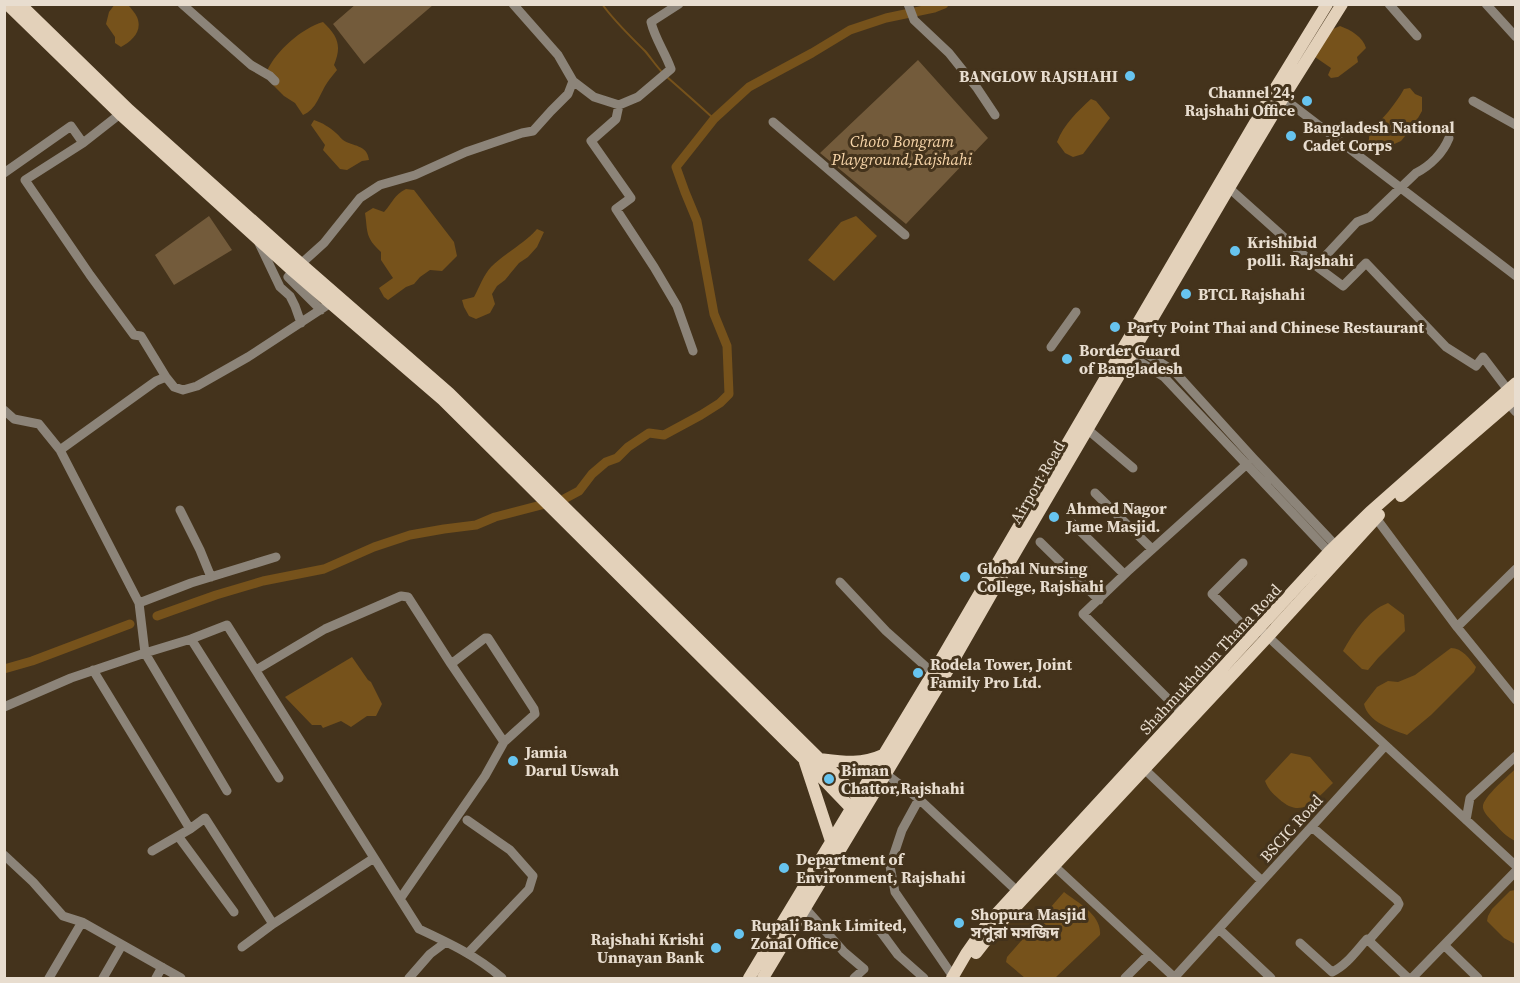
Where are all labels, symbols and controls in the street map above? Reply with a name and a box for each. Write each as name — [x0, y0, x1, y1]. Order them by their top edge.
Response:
place label: BANGLOW RAJSHAHI — [959, 65, 1118, 87]
marker: BANGLOW RAJSHAHI — [1123, 69, 1137, 83]
place label: Channel 24, Rajshahi Office — [1185, 81, 1295, 121]
marker: Channel 24, Rajshahi Office — [1300, 94, 1314, 108]
place label: Bangladesh National Cadet Corps — [1303, 116, 1455, 156]
marker: Bangladesh National Cadet Corps — [1284, 129, 1298, 143]
park label: Choto Bongram Playground,Rajshahi — [831, 130, 973, 170]
place label: Krishibid polli. Rajshahi — [1247, 231, 1354, 271]
marker: Krishibid polli. Rajshahi — [1228, 244, 1242, 258]
place label: BTCL Rajshahi — [1198, 283, 1305, 305]
marker: BTCL Rajshahi — [1179, 287, 1193, 301]
place label: Party Point Thai and Chinese Restaurant — [1127, 316, 1424, 338]
marker: Party Point Thai and Chinese Restaurant — [1108, 320, 1122, 334]
place label: Border Guard of Bangladesh — [1079, 339, 1183, 379]
marker: Border Guard of Bangladesh — [1060, 352, 1074, 366]
street label: Airport Road — [1004, 436, 1070, 528]
place label: Ahmed Nagor Jame Masjid. — [1065, 497, 1167, 537]
marker: Ahmed Nagor Jame Masjid. — [1047, 510, 1061, 524]
place label: Global Nursing College, Rajshahi — [977, 557, 1104, 597]
marker: Global Nursing College, Rajshahi — [958, 570, 972, 584]
street label: Shahmukhdum Thana Road — [1134, 579, 1286, 739]
place label: Rodela Tower, Joint Family Pro Ltd. — [930, 653, 1072, 693]
marker: Rodela Tower, Joint Family Pro Ltd. — [911, 666, 925, 680]
place label: Jamia Darul Uswah — [524, 741, 619, 781]
marker: Jamia Darul Uswah — [506, 754, 520, 768]
place label: Biman Chattor,Rajshahi — [841, 759, 965, 799]
marker: Biman Chattor,Rajshahi — [822, 772, 836, 786]
street label: BSCIC Road — [1255, 789, 1327, 867]
place label: Department of Environment, Rajshahi — [796, 848, 965, 888]
marker: Department of Environment, Rajshahi — [777, 861, 791, 875]
place label: Shopura Masjid সপুরা মসজিদ — [970, 903, 1087, 943]
place label: Rupali Bank Limited, Zonal Office — [751, 914, 907, 954]
marker: Shopura Masjid সপুরা মসজিদ — [952, 916, 966, 930]
marker: Rupali Bank Limited, Zonal Office — [732, 927, 746, 941]
place label: Rajshahi Krishi Unnayan Bank — [591, 928, 704, 968]
marker: Rajshahi Krishi Unnayan Bank — [709, 941, 723, 955]

